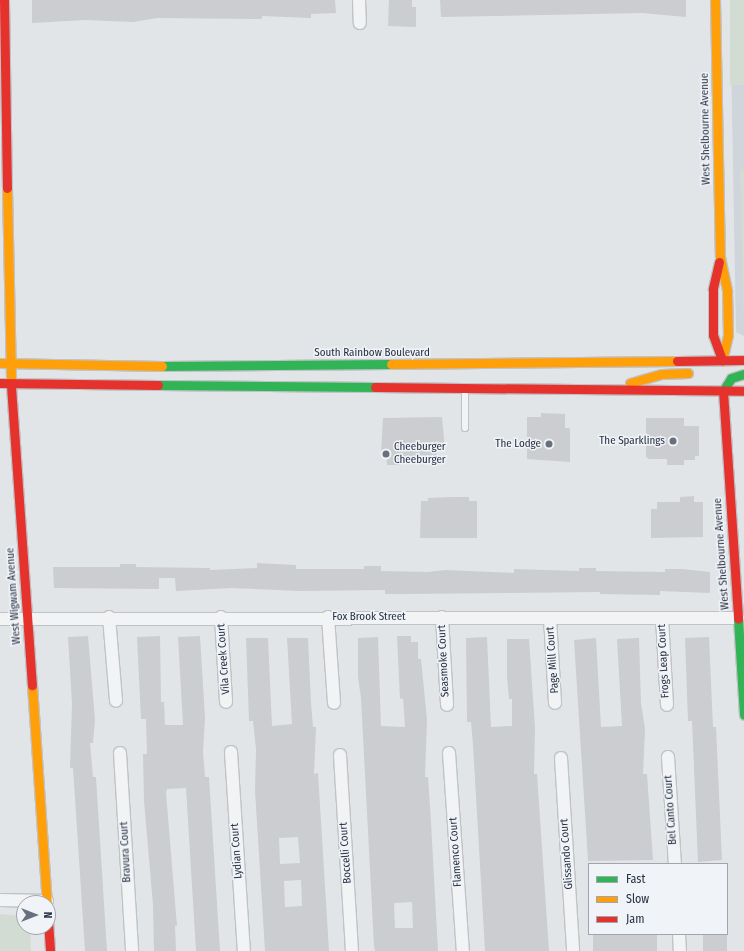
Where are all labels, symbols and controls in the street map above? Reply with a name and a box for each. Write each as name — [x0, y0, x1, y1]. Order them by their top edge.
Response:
street label: West Shelbourne Avenue — [698, 73, 714, 185]
street label: South Rainbow Boulevard — [314, 346, 430, 360]
place label: The Sparklings — [599, 434, 665, 448]
marker: The Sparklings — [668, 436, 678, 446]
place label: The Lodge — [495, 437, 541, 451]
marker: The Lodge — [544, 439, 554, 449]
place label: Cheeburger Cheeburger — [394, 441, 446, 467]
marker: Cheeburger Cheeburger — [381, 449, 391, 459]
street label: West Shelbourne Avenue — [712, 498, 732, 610]
street label: West Wigwam Avenue — [4, 547, 24, 645]
street label: Fox Brook Street — [332, 610, 406, 624]
street label: Vila Creek Court — [215, 623, 233, 695]
street label: Seasmoke Court — [436, 624, 452, 698]
street label: Frogs Leap Court — [655, 624, 673, 698]
street label: Page Mill Court — [544, 626, 562, 694]
street label: Bel Canto Court — [662, 775, 680, 845]
street label: Flamenco Court — [447, 817, 465, 887]
street label: Glissando Court — [558, 818, 576, 890]
street label: Bravura Court — [118, 821, 134, 883]
street label: Boccelli Court — [337, 822, 355, 884]
street label: Lydian Court — [228, 823, 246, 879]
legend — [588, 863, 728, 935]
text: Fast — [626, 872, 645, 886]
text: Slow — [626, 892, 649, 906]
north arrow — [16, 895, 56, 935]
text: N — [41, 912, 54, 918]
text: Jam — [626, 912, 644, 926]

